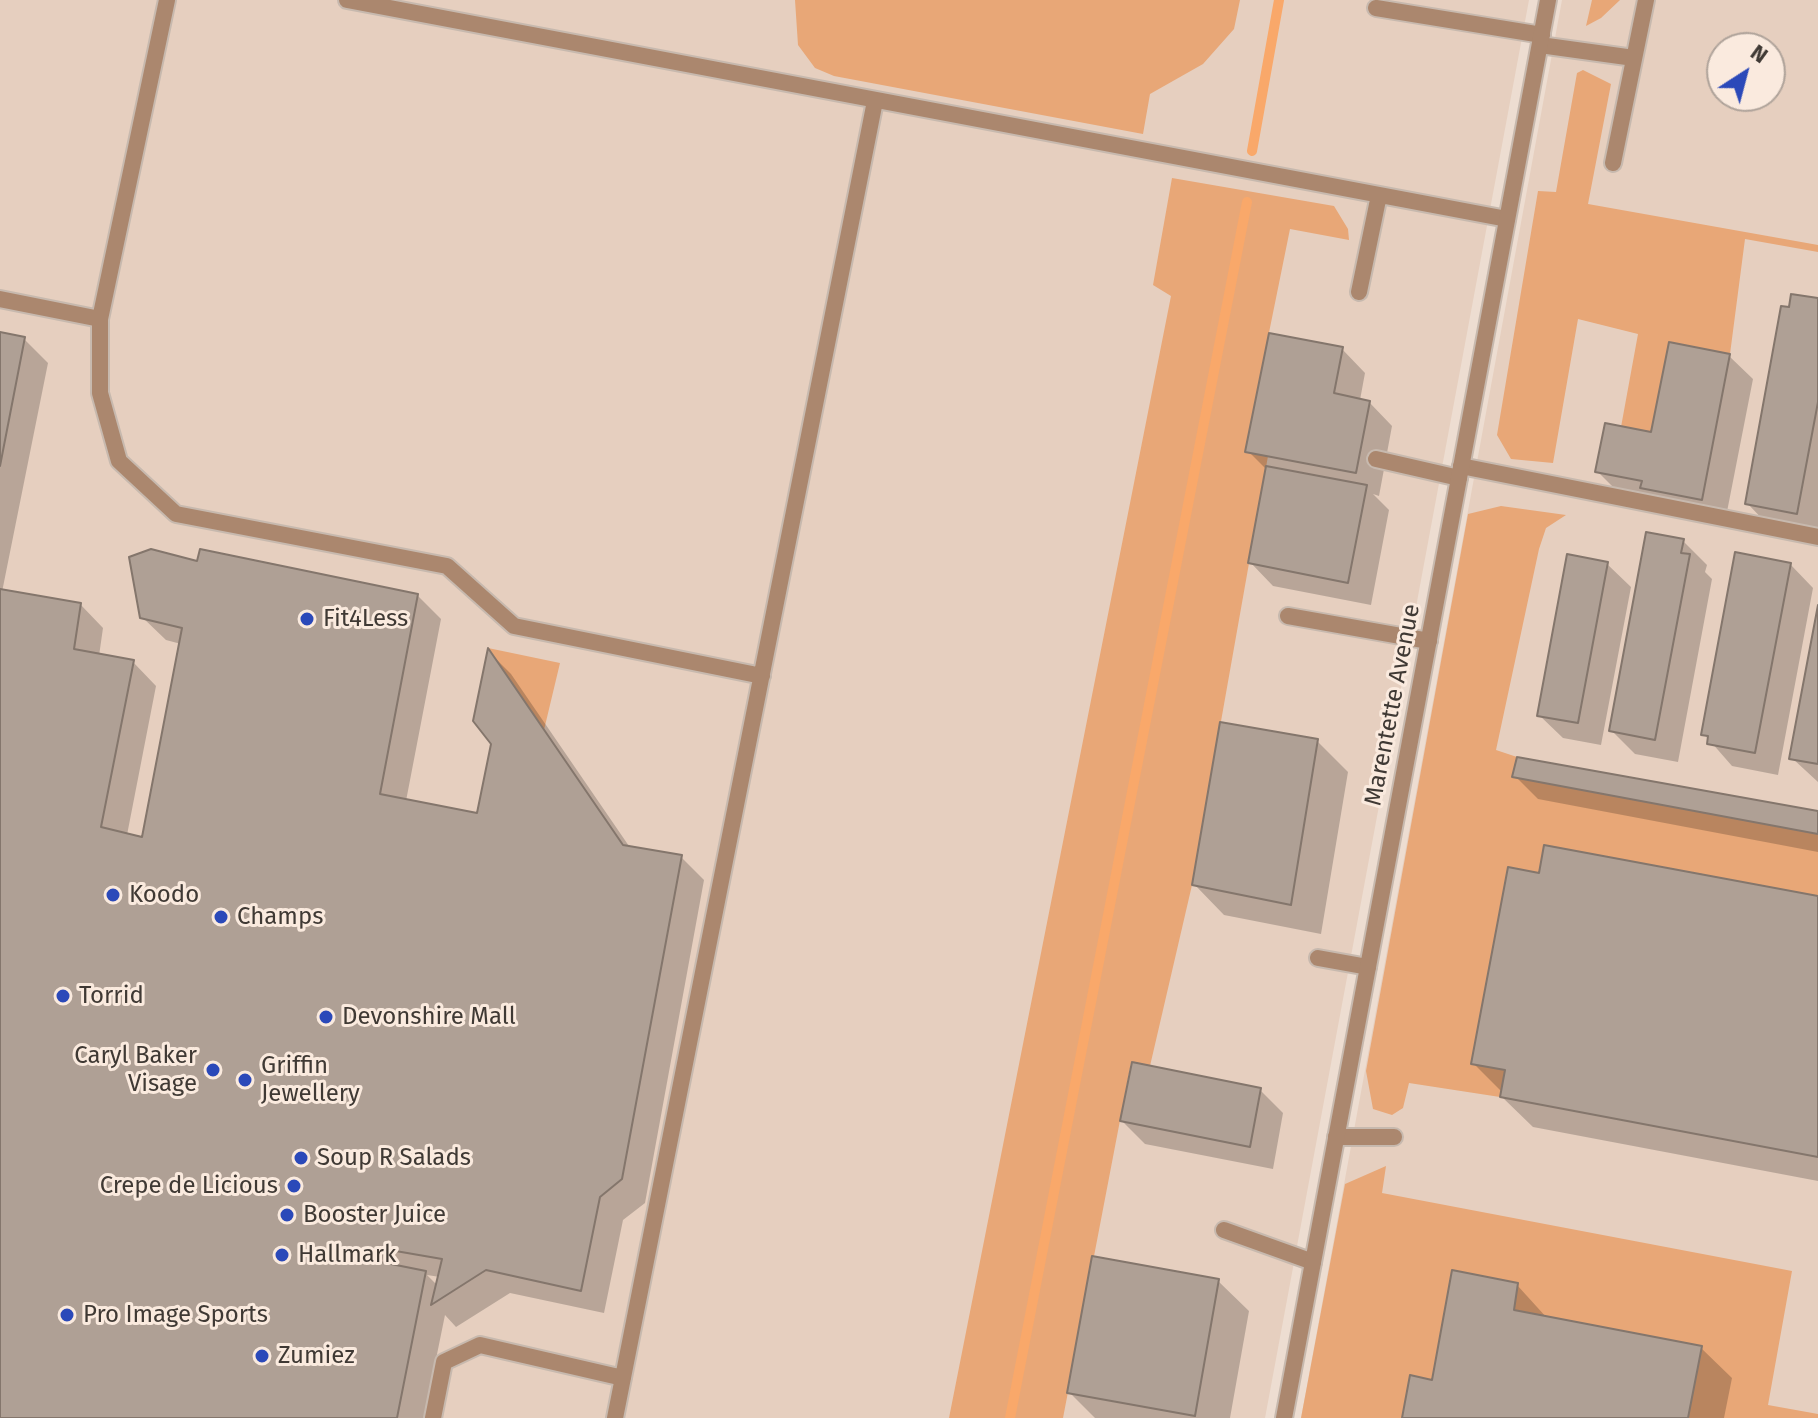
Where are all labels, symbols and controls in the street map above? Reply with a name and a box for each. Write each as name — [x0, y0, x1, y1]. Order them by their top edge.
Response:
north arrow — [1706, 32, 1786, 112]
text: N — [1745, 39, 1773, 69]
street label: Marentette Avenue — [1359, 602, 1427, 808]
place label: Fit4Less — [323, 605, 408, 633]
marker: Fit4Less — [298, 610, 316, 628]
place label: Koodo — [129, 881, 199, 909]
marker: Koodo — [104, 886, 122, 904]
place label: Champs — [237, 903, 323, 931]
marker: Champs — [212, 908, 230, 926]
place label: Torrid — [79, 982, 144, 1010]
marker: Torrid — [54, 987, 72, 1005]
place label: Devonshire Mall — [342, 1003, 516, 1031]
marker: Devonshire Mall — [317, 1008, 335, 1026]
place label: Caryl Baker Visage — [74, 1042, 197, 1098]
place label: Griffin Jewellery — [261, 1052, 360, 1108]
marker: Caryl Baker Visage — [204, 1061, 222, 1079]
marker: Griffin Jewellery — [236, 1071, 254, 1089]
place label: Soup R Salads — [317, 1144, 471, 1172]
marker: Soup R Salads — [292, 1149, 310, 1167]
place label: Crepe de Licious — [100, 1172, 278, 1200]
marker: Crepe de Licious — [285, 1177, 303, 1195]
place label: Booster Juice — [303, 1201, 446, 1229]
marker: Booster Juice — [278, 1206, 296, 1224]
place label: Hallmark — [298, 1241, 396, 1269]
marker: Hallmark — [273, 1246, 291, 1264]
place label: Pro Image Sports — [83, 1301, 268, 1329]
marker: Pro Image Sports — [58, 1306, 76, 1324]
place label: Zumiez — [278, 1342, 355, 1370]
marker: Zumiez — [253, 1347, 271, 1365]

